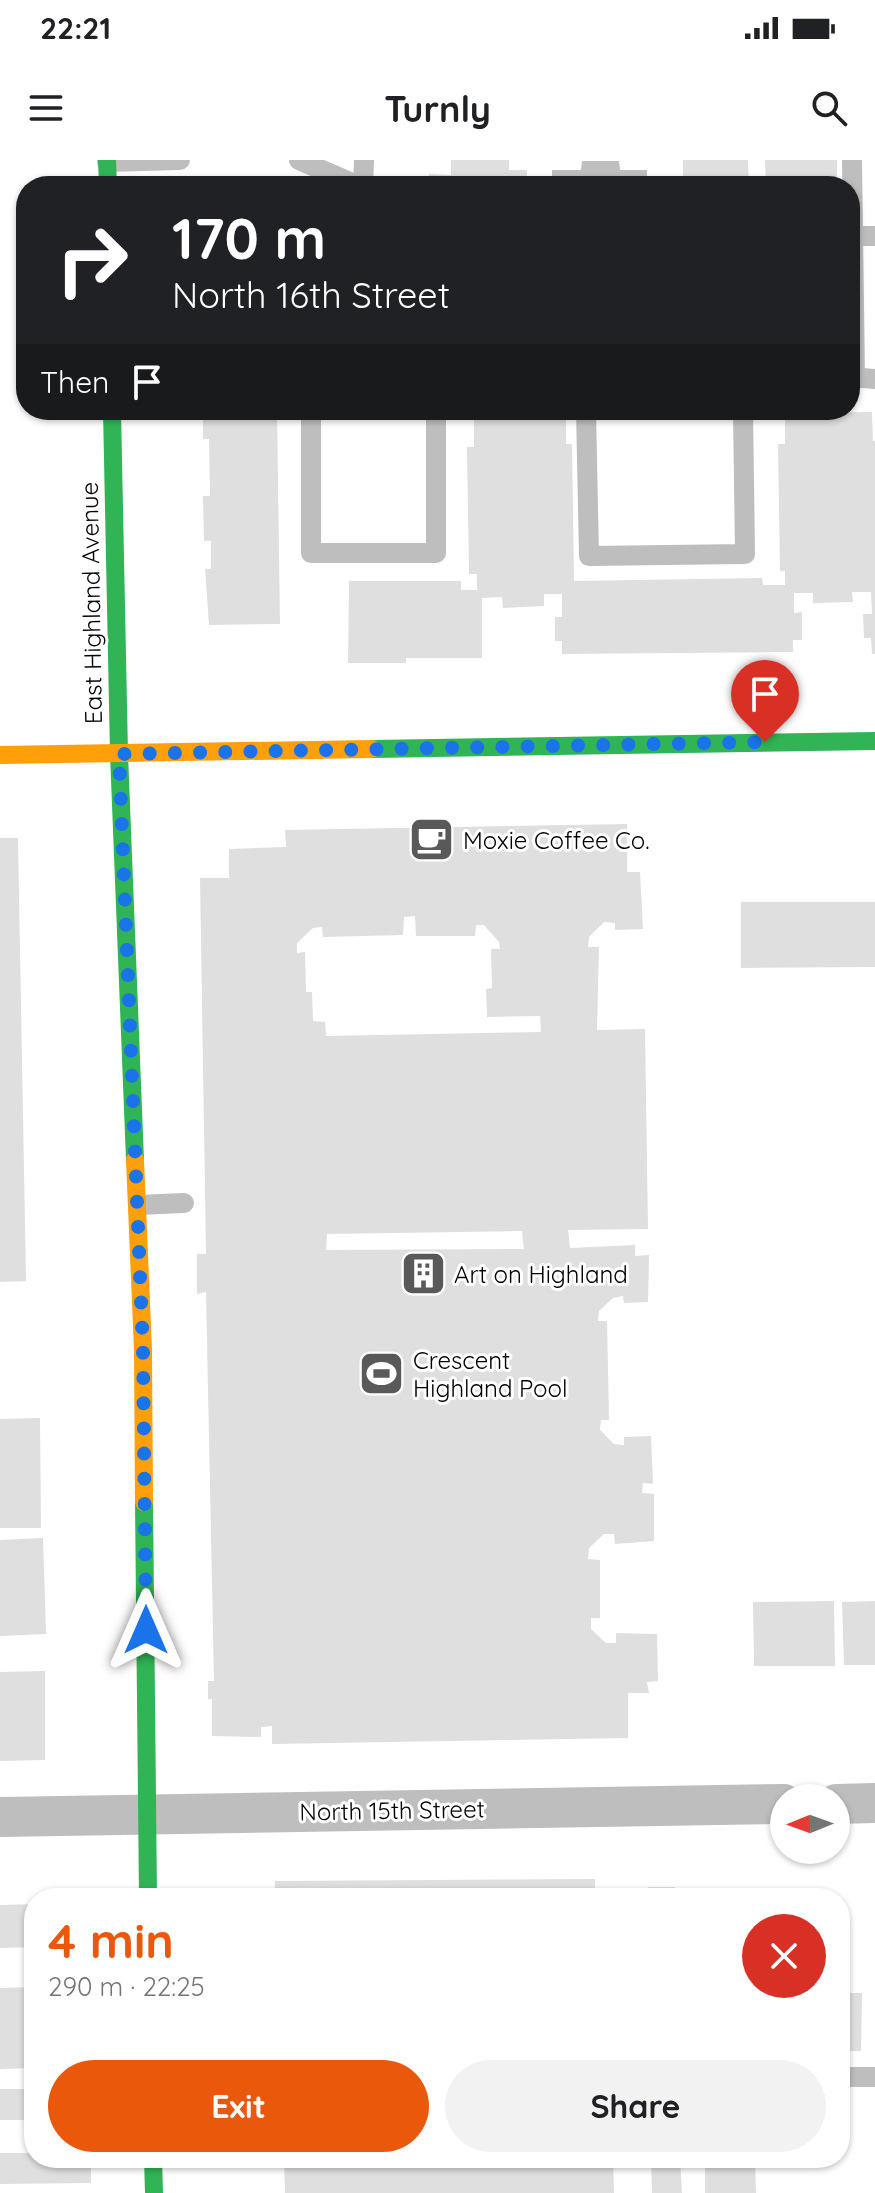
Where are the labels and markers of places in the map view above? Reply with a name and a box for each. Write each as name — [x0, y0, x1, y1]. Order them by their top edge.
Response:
pin — [731, 660, 799, 742]
cafe icon: Moxie Coffee Co. — [408, 816, 456, 864]
place label: Moxie Coffee Co. — [463, 825, 650, 855]
building icon: Art on Highland — [399, 1250, 447, 1298]
place label: Art on Highland — [454, 1259, 628, 1289]
place label: Crescent Highland Pool — [413, 1345, 568, 1403]
sports icon: Crescent Highland Pool — [358, 1350, 406, 1398]

